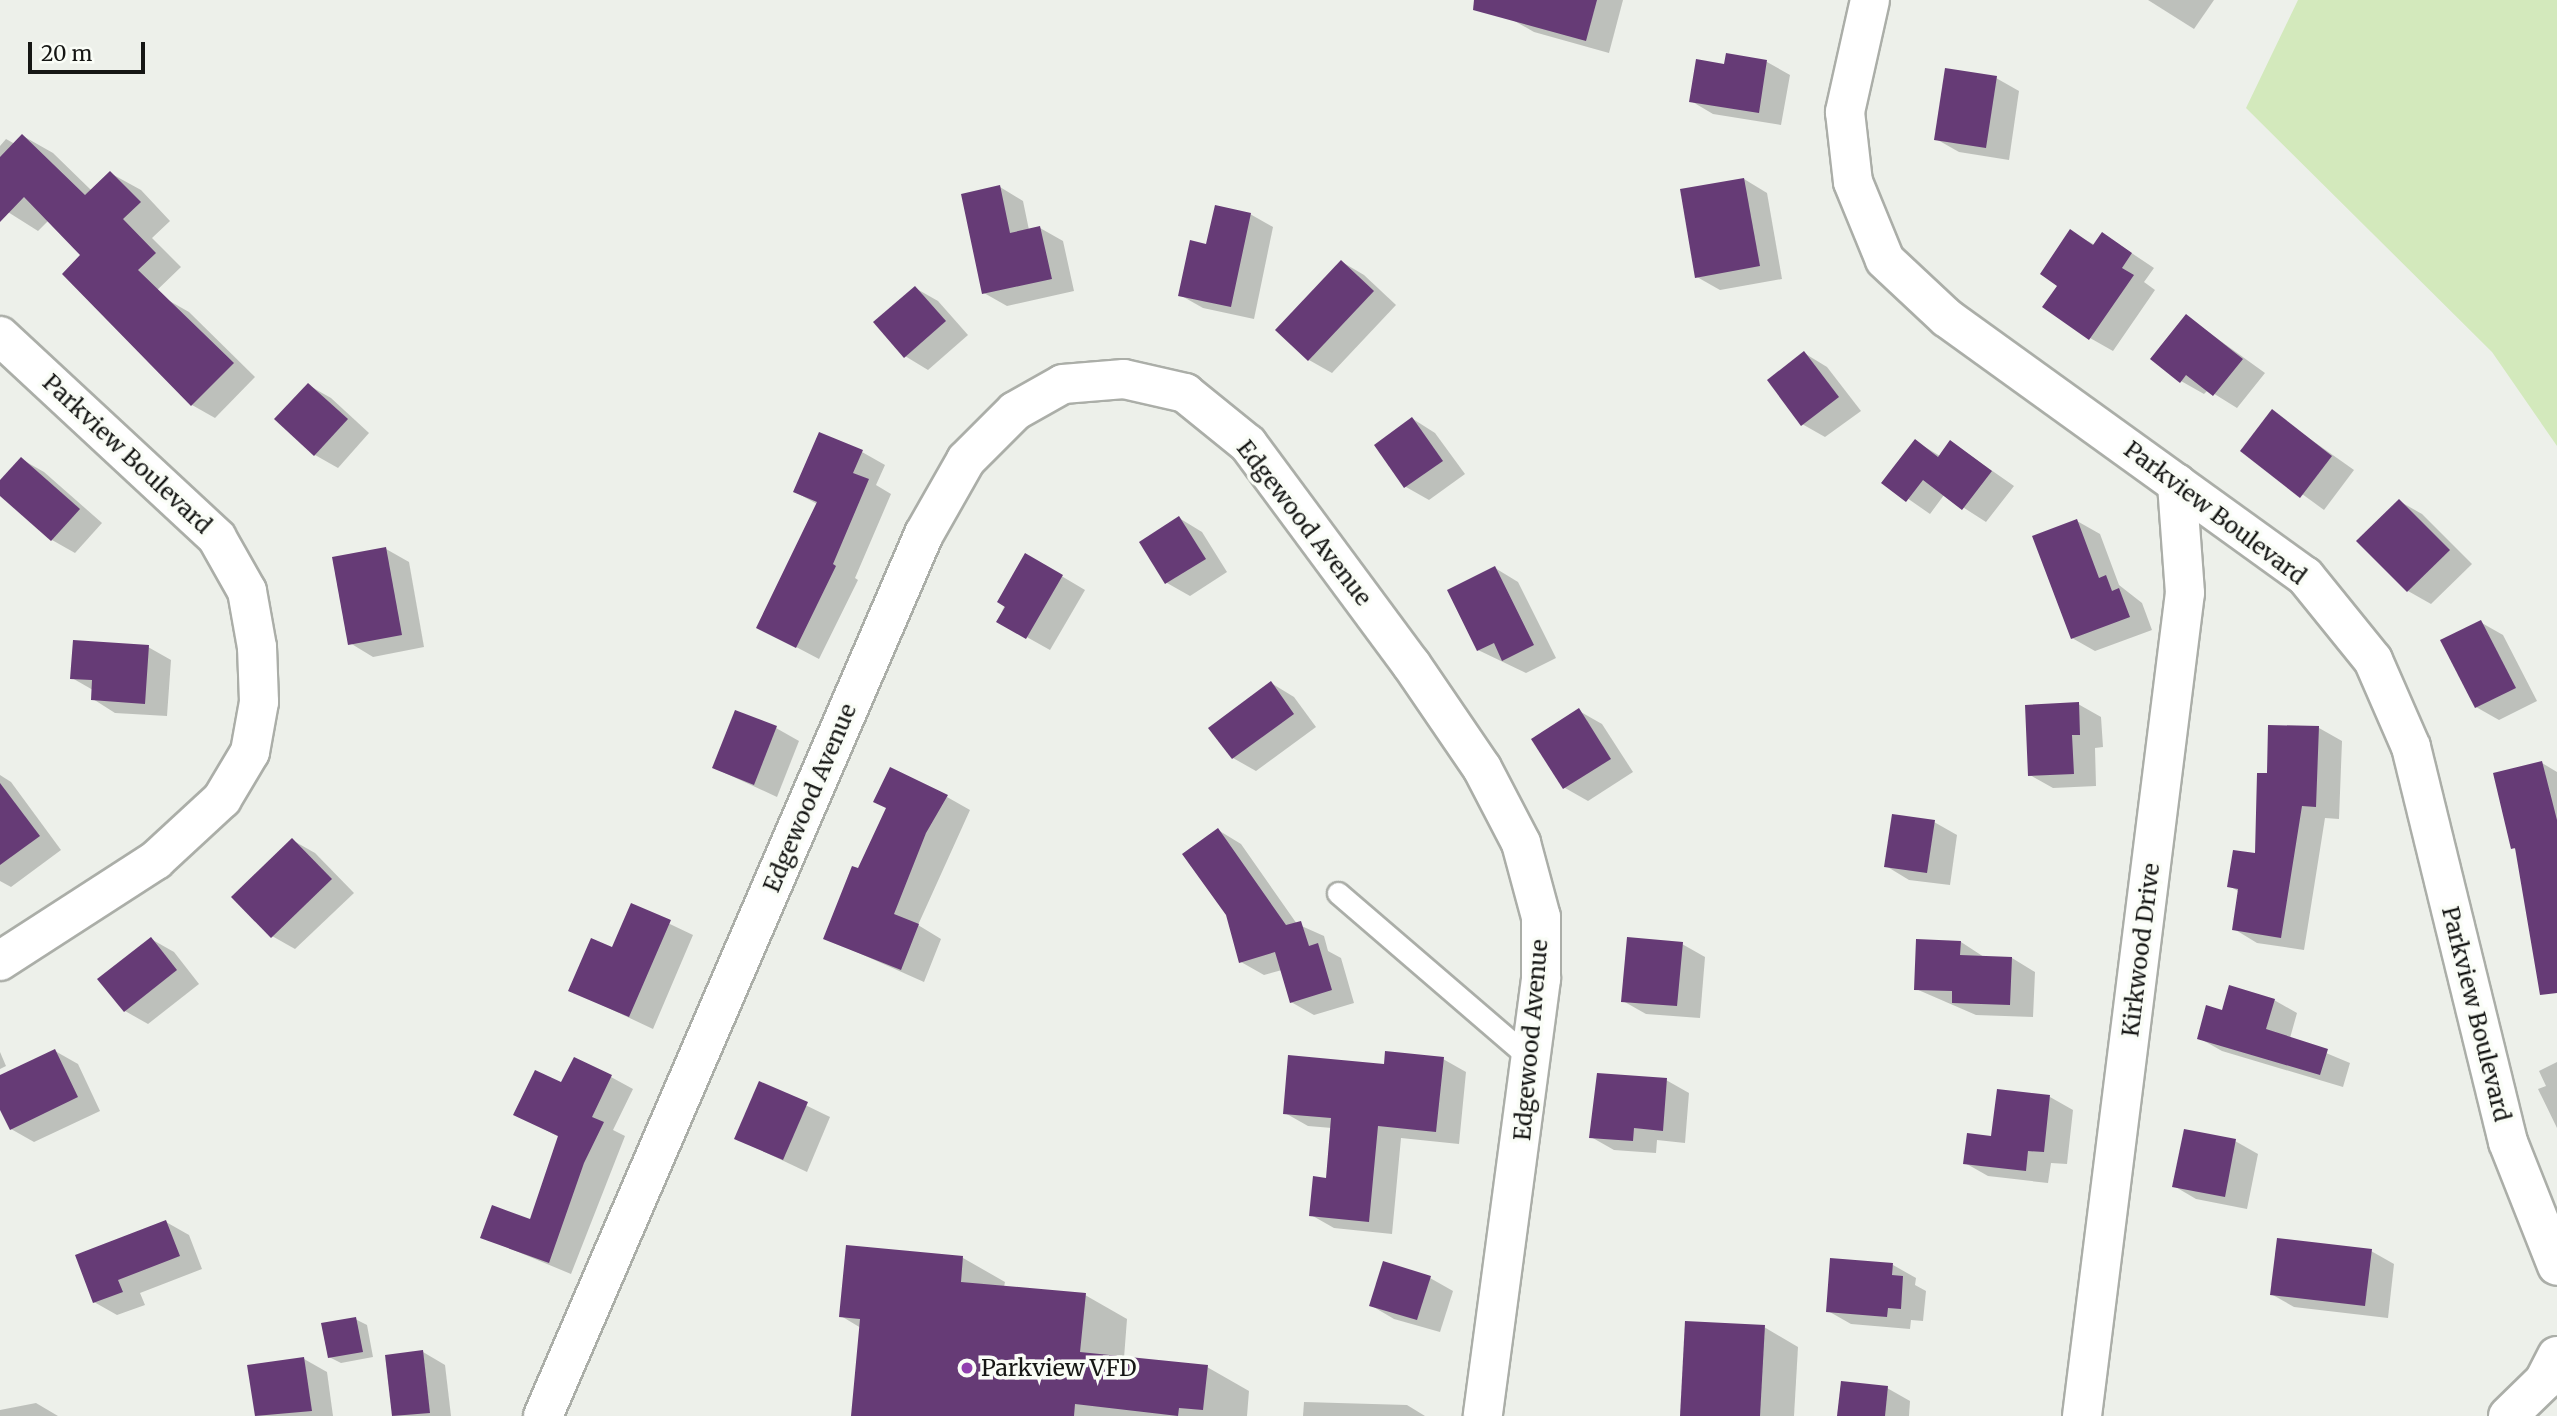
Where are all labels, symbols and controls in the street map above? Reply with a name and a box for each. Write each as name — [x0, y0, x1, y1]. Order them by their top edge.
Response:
scale bar — [32, 28, 149, 72]
text: 20 m — [41, 40, 92, 67]
street label: Parkview Boulevard — [37, 369, 217, 539]
street label: Edgewood Avenue — [1231, 435, 1377, 611]
street label: Parkview Boulevard — [2119, 436, 2311, 590]
street label: Edgewood Avenue — [758, 700, 862, 896]
street label: Kirkwood Drive — [2117, 862, 2165, 1038]
street label: Parkview Boulevard — [2436, 904, 2516, 1124]
street label: Edgewood Avenue — [1508, 938, 1554, 1142]
place label: Parkview VFD — [981, 1354, 1137, 1382]
marker: Parkview VFD — [959, 1360, 975, 1376]

